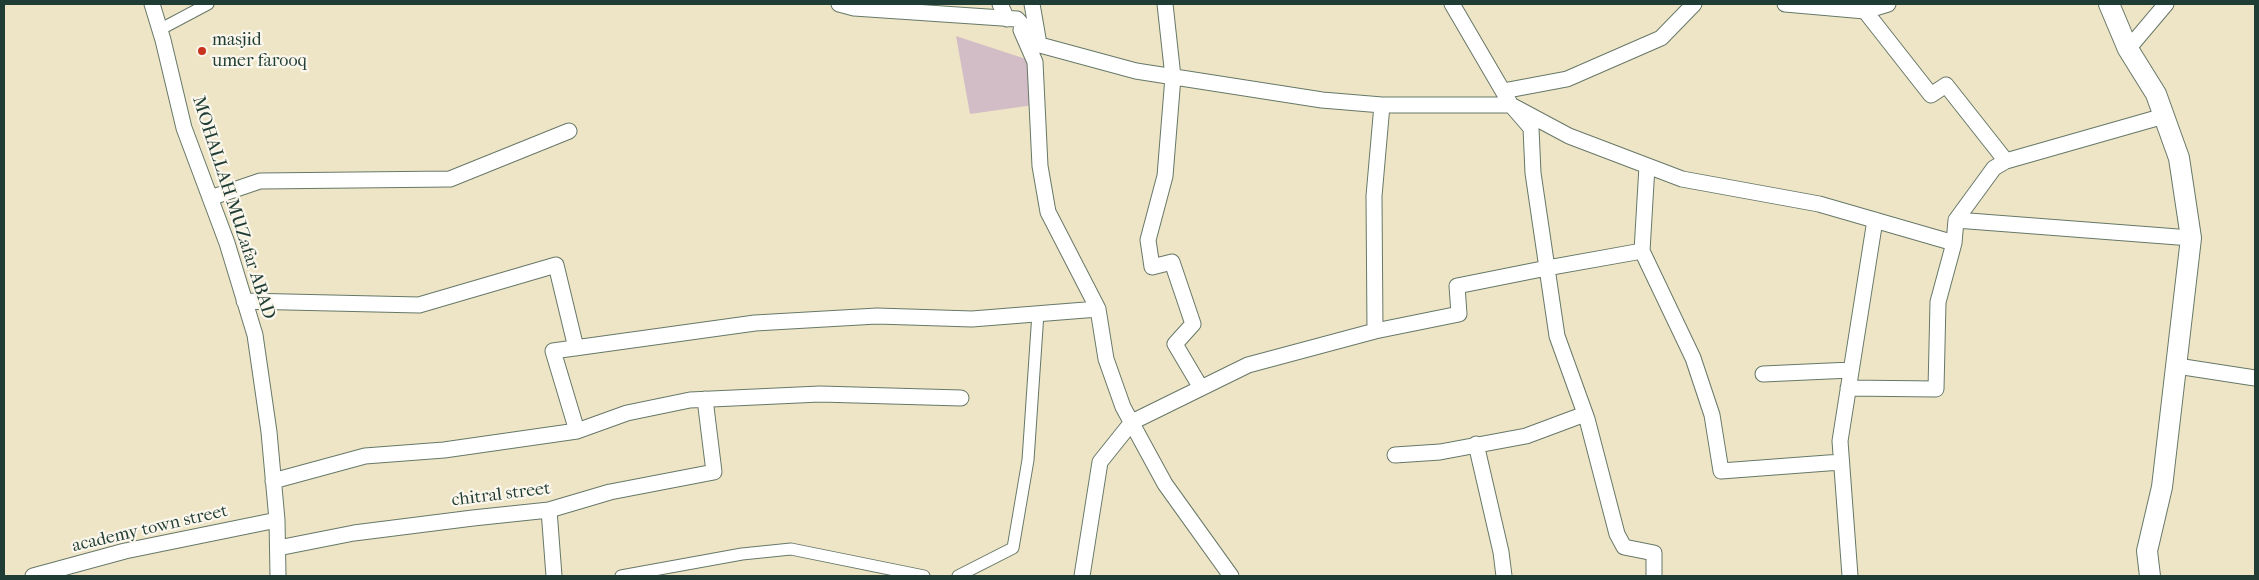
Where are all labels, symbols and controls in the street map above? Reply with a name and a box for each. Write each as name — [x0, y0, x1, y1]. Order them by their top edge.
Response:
place label: masjid umer farooq — [212, 30, 307, 72]
marker: masjid umer farooq — [196, 45, 208, 57]
street label: MOHALLAH MUZafar ABAD — [187, 94, 279, 322]
street label: chitral street — [450, 478, 552, 512]
street label: academy town street — [70, 501, 230, 557]

